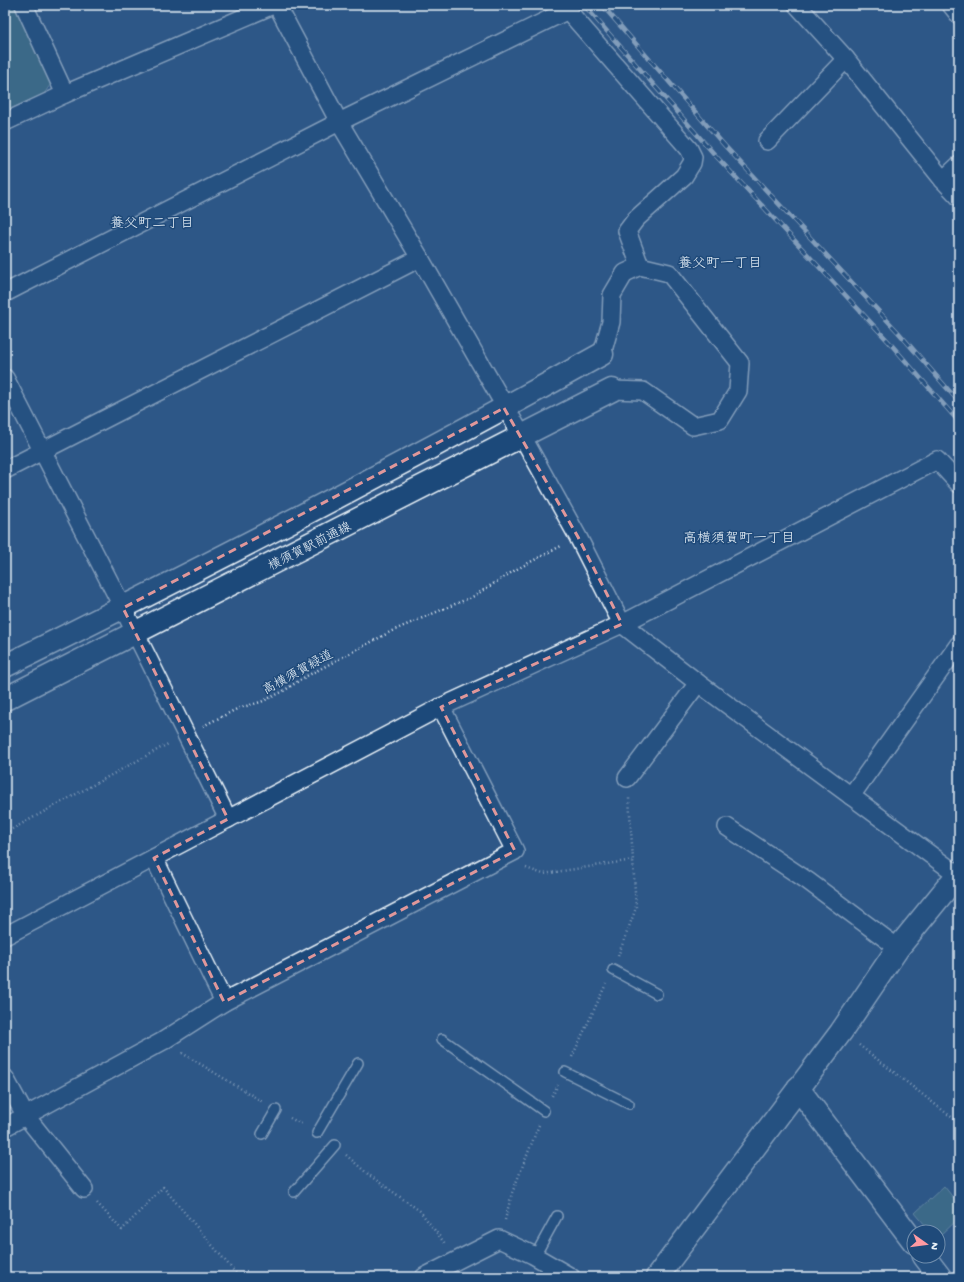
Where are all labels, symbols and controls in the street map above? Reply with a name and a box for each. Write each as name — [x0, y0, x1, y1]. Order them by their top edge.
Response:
district label: 養父町二丁目 — [110, 215, 194, 233]
district label: 養父町一丁目 — [678, 255, 762, 273]
street label: 横須賀駅前通線 — [266, 519, 355, 575]
district label: 高横須賀町一丁目 — [683, 531, 795, 548]
street label: 高横須賀緑道 — [260, 647, 336, 699]
north arrow — [906, 1224, 946, 1264]
text: N — [927, 1241, 940, 1251]

